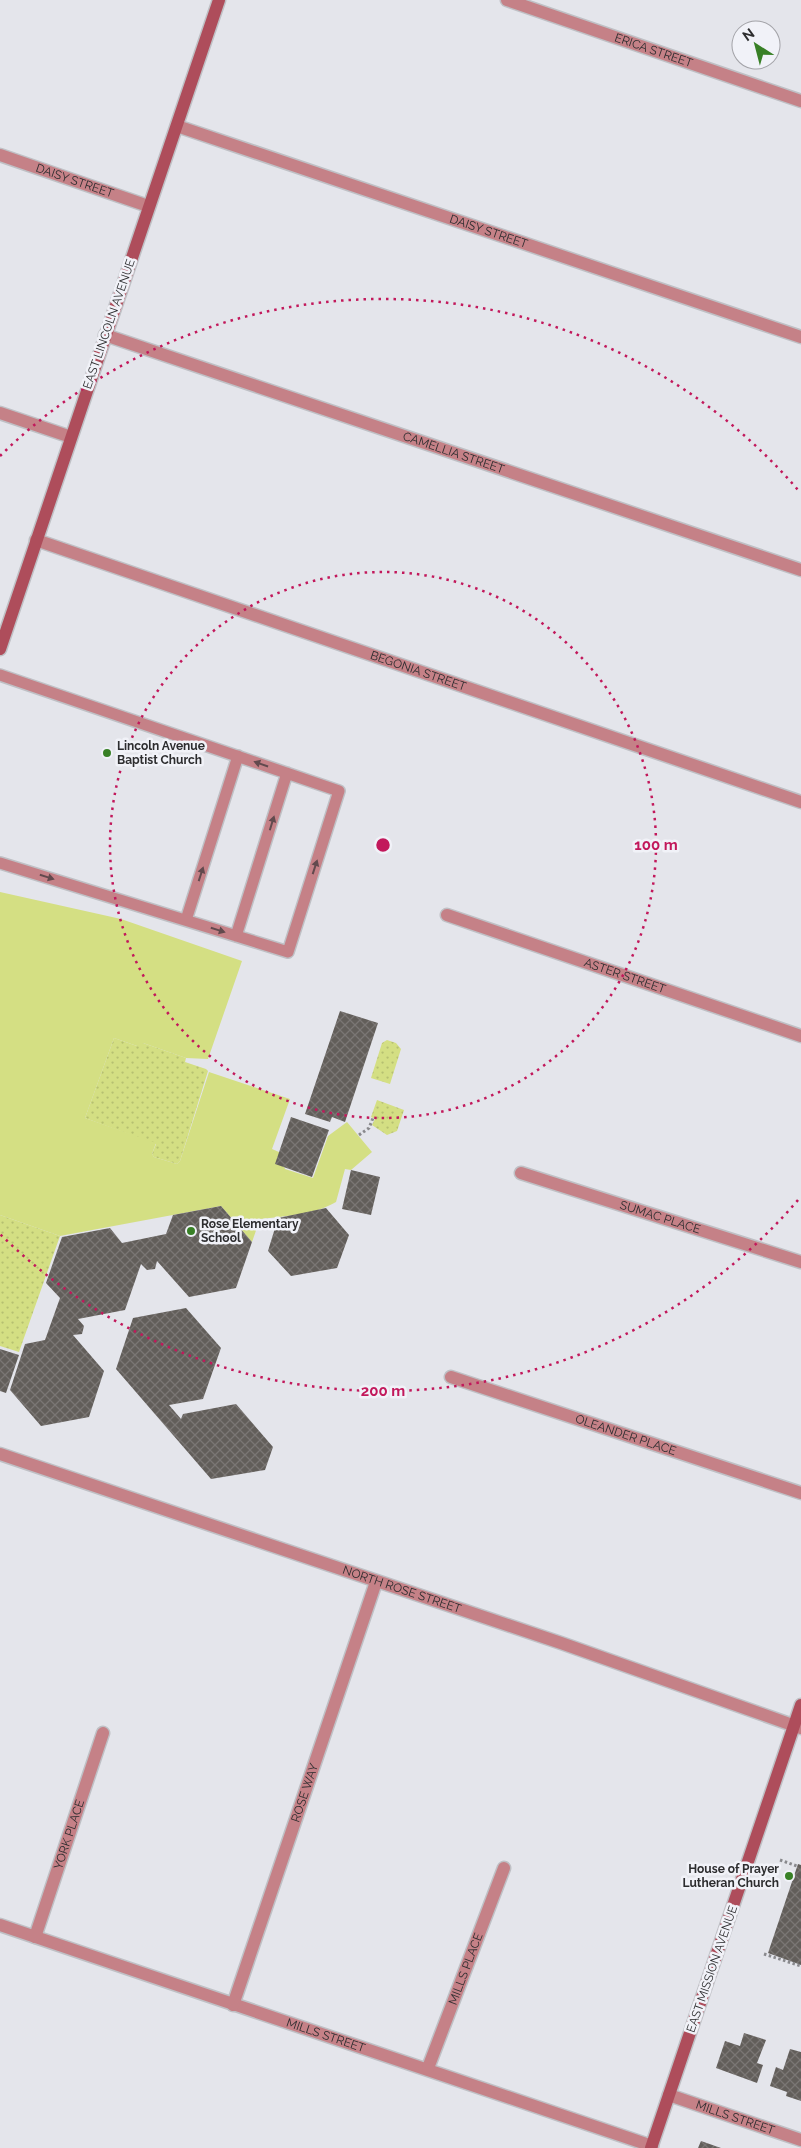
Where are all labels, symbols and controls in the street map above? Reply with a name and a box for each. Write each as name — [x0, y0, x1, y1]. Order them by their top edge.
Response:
north arrow — [731, 20, 781, 70]
text: N — [739, 25, 757, 44]
street label: ERICA STREET — [613, 31, 695, 70]
street label: DAISY STREET — [34, 161, 116, 201]
street label: DAISY STREET — [448, 212, 530, 251]
street label: EAST LINCOLN AVENUE — [80, 257, 138, 391]
street label: CAMELLIA STREET — [401, 429, 507, 477]
street label: BEGONIA STREET — [369, 648, 469, 694]
place label: Lincoln Avenue Baptist Church — [117, 739, 205, 767]
marker: Lincoln Avenue Baptist Church — [101, 747, 113, 759]
one-way arrow — [254, 760, 269, 767]
one-way arrow — [268, 815, 276, 830]
centre of rings — [374, 836, 392, 854]
text: 100 m — [634, 836, 678, 854]
one-way arrow — [312, 860, 320, 875]
one-way arrow — [197, 866, 205, 881]
one-way arrow — [39, 874, 54, 881]
one-way arrow — [211, 927, 226, 935]
street label: ASTER STREET — [582, 955, 668, 996]
street label: SUMAC PLACE — [618, 1198, 702, 1237]
place label: Rose Elementary School — [201, 1217, 299, 1245]
marker: Rose Elementary School — [185, 1225, 197, 1237]
text: 200 m — [361, 1382, 405, 1400]
street label: OLEANDER PLACE — [573, 1412, 678, 1458]
street label: NORTH ROSE STREET — [341, 1563, 464, 1616]
street label: ROSE WAY — [288, 1762, 321, 1824]
street label: YORK PLACE — [51, 1798, 87, 1871]
place label: House of Prayer Lutheran Church — [682, 1862, 779, 1890]
marker: House of Prayer Lutheran Church — [783, 1870, 795, 1882]
street label: EAST MISSION AVENUE — [684, 1904, 740, 2034]
street label: MILLS PLACE — [446, 1931, 486, 2007]
street label: MILLS STREET — [285, 2016, 368, 2055]
street label: MILLS STREET — [694, 2098, 777, 2138]

